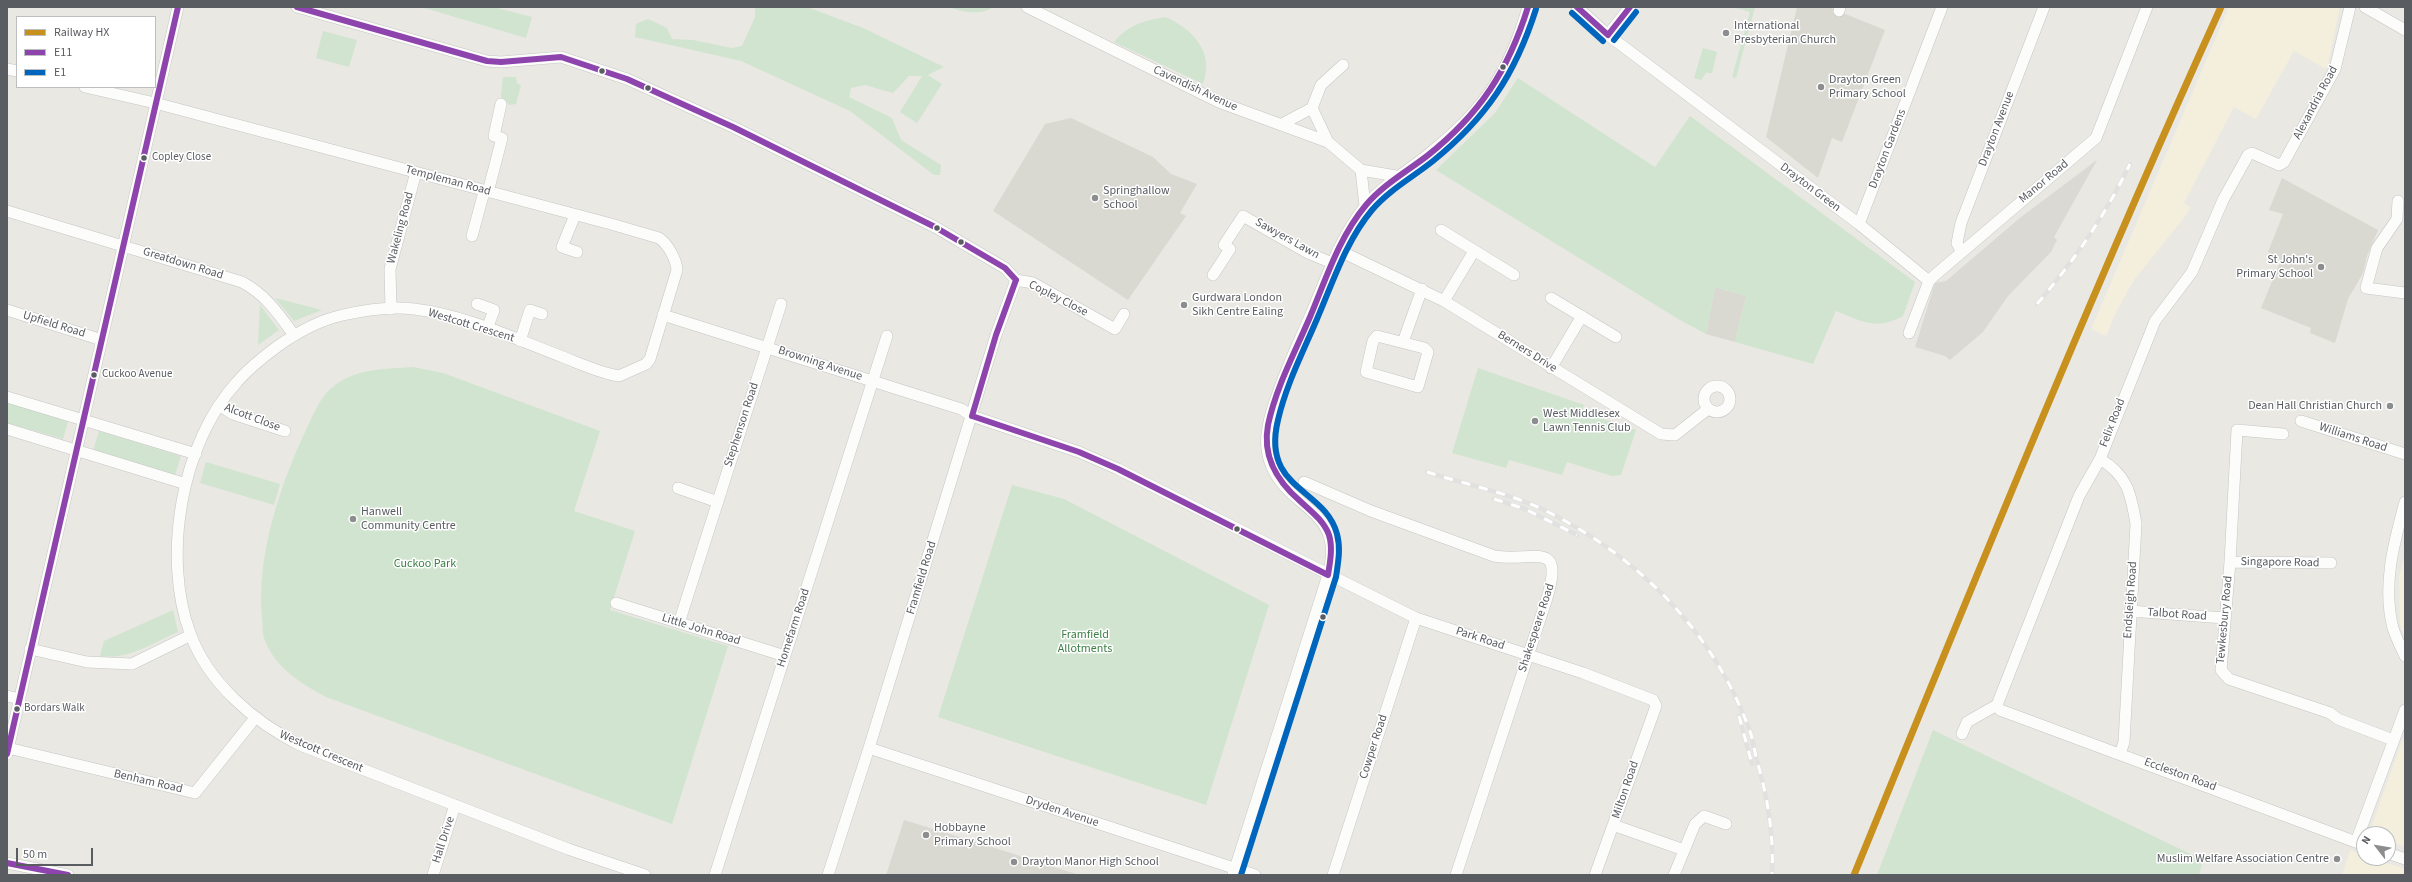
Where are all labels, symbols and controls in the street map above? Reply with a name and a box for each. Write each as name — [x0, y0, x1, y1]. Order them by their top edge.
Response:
legend — [16, 16, 156, 88]
place label: International Presbyterian Church — [1734, 19, 1836, 47]
text: Railway HX — [54, 24, 109, 41]
marker: International Presbyterian Church — [1721, 28, 1731, 38]
text: E11 — [54, 44, 72, 61]
unlabelled marker — [1498, 62, 1508, 72]
street label: Cavendish Avenue — [1150, 63, 1240, 115]
text: E1 — [54, 64, 66, 81]
street label: Alexandria Road — [2291, 64, 2341, 142]
unlabelled marker — [597, 66, 607, 76]
place label: Drayton Green Primary School — [1829, 73, 1906, 101]
marker: Drayton Green Primary School — [1816, 82, 1826, 92]
unlabelled marker — [643, 83, 653, 93]
street label: Drayton Avenue — [1976, 89, 2018, 169]
street label: Drayton Gardens — [1866, 107, 1910, 191]
place label: Copley Close — [152, 151, 211, 165]
marker: Copley Close — [139, 153, 149, 163]
street label: Manor Road — [2016, 157, 2072, 207]
street label: Drayton Green — [1777, 161, 1843, 215]
street label: Templeman Road — [404, 163, 492, 199]
place label: Springhallow School — [1103, 184, 1170, 212]
street label: Wakeling Road — [385, 191, 417, 265]
marker: Springhallow School — [1090, 193, 1100, 203]
street label: Sawyers Lawn — [1252, 215, 1322, 263]
unlabelled marker — [932, 223, 942, 233]
unlabelled marker — [956, 237, 966, 247]
street label: Greatdown Road — [141, 245, 225, 283]
place label: St John's Primary School — [2236, 253, 2313, 281]
marker: St John's Primary School — [2316, 262, 2326, 272]
street label: Copley Close — [1026, 278, 1090, 320]
place label: Gurdwara London Sikh Centre Ealing — [1192, 291, 1283, 319]
marker: Gurdwara London Sikh Centre Ealing — [1179, 300, 1189, 310]
street label: Westcott Crescent — [426, 306, 516, 346]
street label: Upfield Road — [21, 309, 87, 341]
street label: Berners Drive — [1495, 328, 1559, 376]
street label: Browning Avenue — [776, 344, 864, 384]
place label: Cuckoo Avenue — [102, 368, 172, 382]
marker: Cuckoo Avenue — [89, 370, 99, 380]
street label: Stephenson Road — [722, 381, 762, 469]
street label: Felix Road — [2097, 397, 2129, 449]
place label: Dean Hall Christian Church — [2248, 399, 2382, 413]
street label: Alcott Close — [222, 401, 282, 435]
marker: Dean Hall Christian Church — [2385, 401, 2395, 411]
place label: West Middlesex Lawn Tennis Club — [1543, 407, 1631, 435]
marker: West Middlesex Lawn Tennis Club — [1530, 416, 1540, 426]
street label: Williams Road — [2317, 420, 2389, 456]
place label: Hanwell Community Centre — [361, 505, 456, 533]
marker: Hanwell Community Centre — [348, 514, 358, 524]
unlabelled marker — [1232, 524, 1242, 534]
street label: Framfield Road — [904, 540, 940, 616]
street label: Singapore Road — [2240, 555, 2320, 571]
park label: Cuckoo Park — [394, 557, 456, 571]
street label: Endsleigh Road — [2121, 561, 2141, 639]
street label: Tewkesbury Road — [2214, 575, 2236, 665]
street label: Shakespeare Road — [1516, 582, 1558, 674]
street label: Homefarm Road — [775, 587, 813, 669]
street label: Talbot Road — [2147, 606, 2207, 624]
street label: Little John Road — [660, 611, 742, 649]
unlabelled marker — [1318, 612, 1328, 622]
street label: Park Road — [1454, 624, 1506, 654]
park label: Framfield Allotments — [1058, 628, 1112, 656]
place label: Bordars Walk — [24, 702, 85, 716]
marker: Bordars Walk — [12, 704, 22, 714]
street label: Cowper Road — [1357, 713, 1391, 781]
street label: Westcott Crescent — [277, 728, 365, 776]
street label: Eccleston Road — [2142, 755, 2218, 795]
street label: Milton Road — [1609, 759, 1643, 821]
street label: Benham Road — [112, 767, 184, 797]
street label: Dryden Avenue — [1024, 793, 1100, 831]
street label: Hall Drive — [430, 815, 458, 865]
place label: Hobbayne Primary School — [934, 821, 1011, 849]
north arrow — [2356, 826, 2396, 866]
marker: Hobbayne Primary School — [921, 830, 931, 840]
text: N — [2358, 833, 2374, 847]
scale bar — [18, 840, 95, 866]
text: 50 m — [23, 846, 47, 863]
place label: Muslim Welfare Association Centre — [2157, 852, 2329, 866]
marker: Muslim Welfare Association Centre — [2332, 854, 2342, 864]
place label: Drayton Manor High School — [1022, 855, 1159, 869]
marker: Drayton Manor High School — [1009, 857, 1019, 867]

